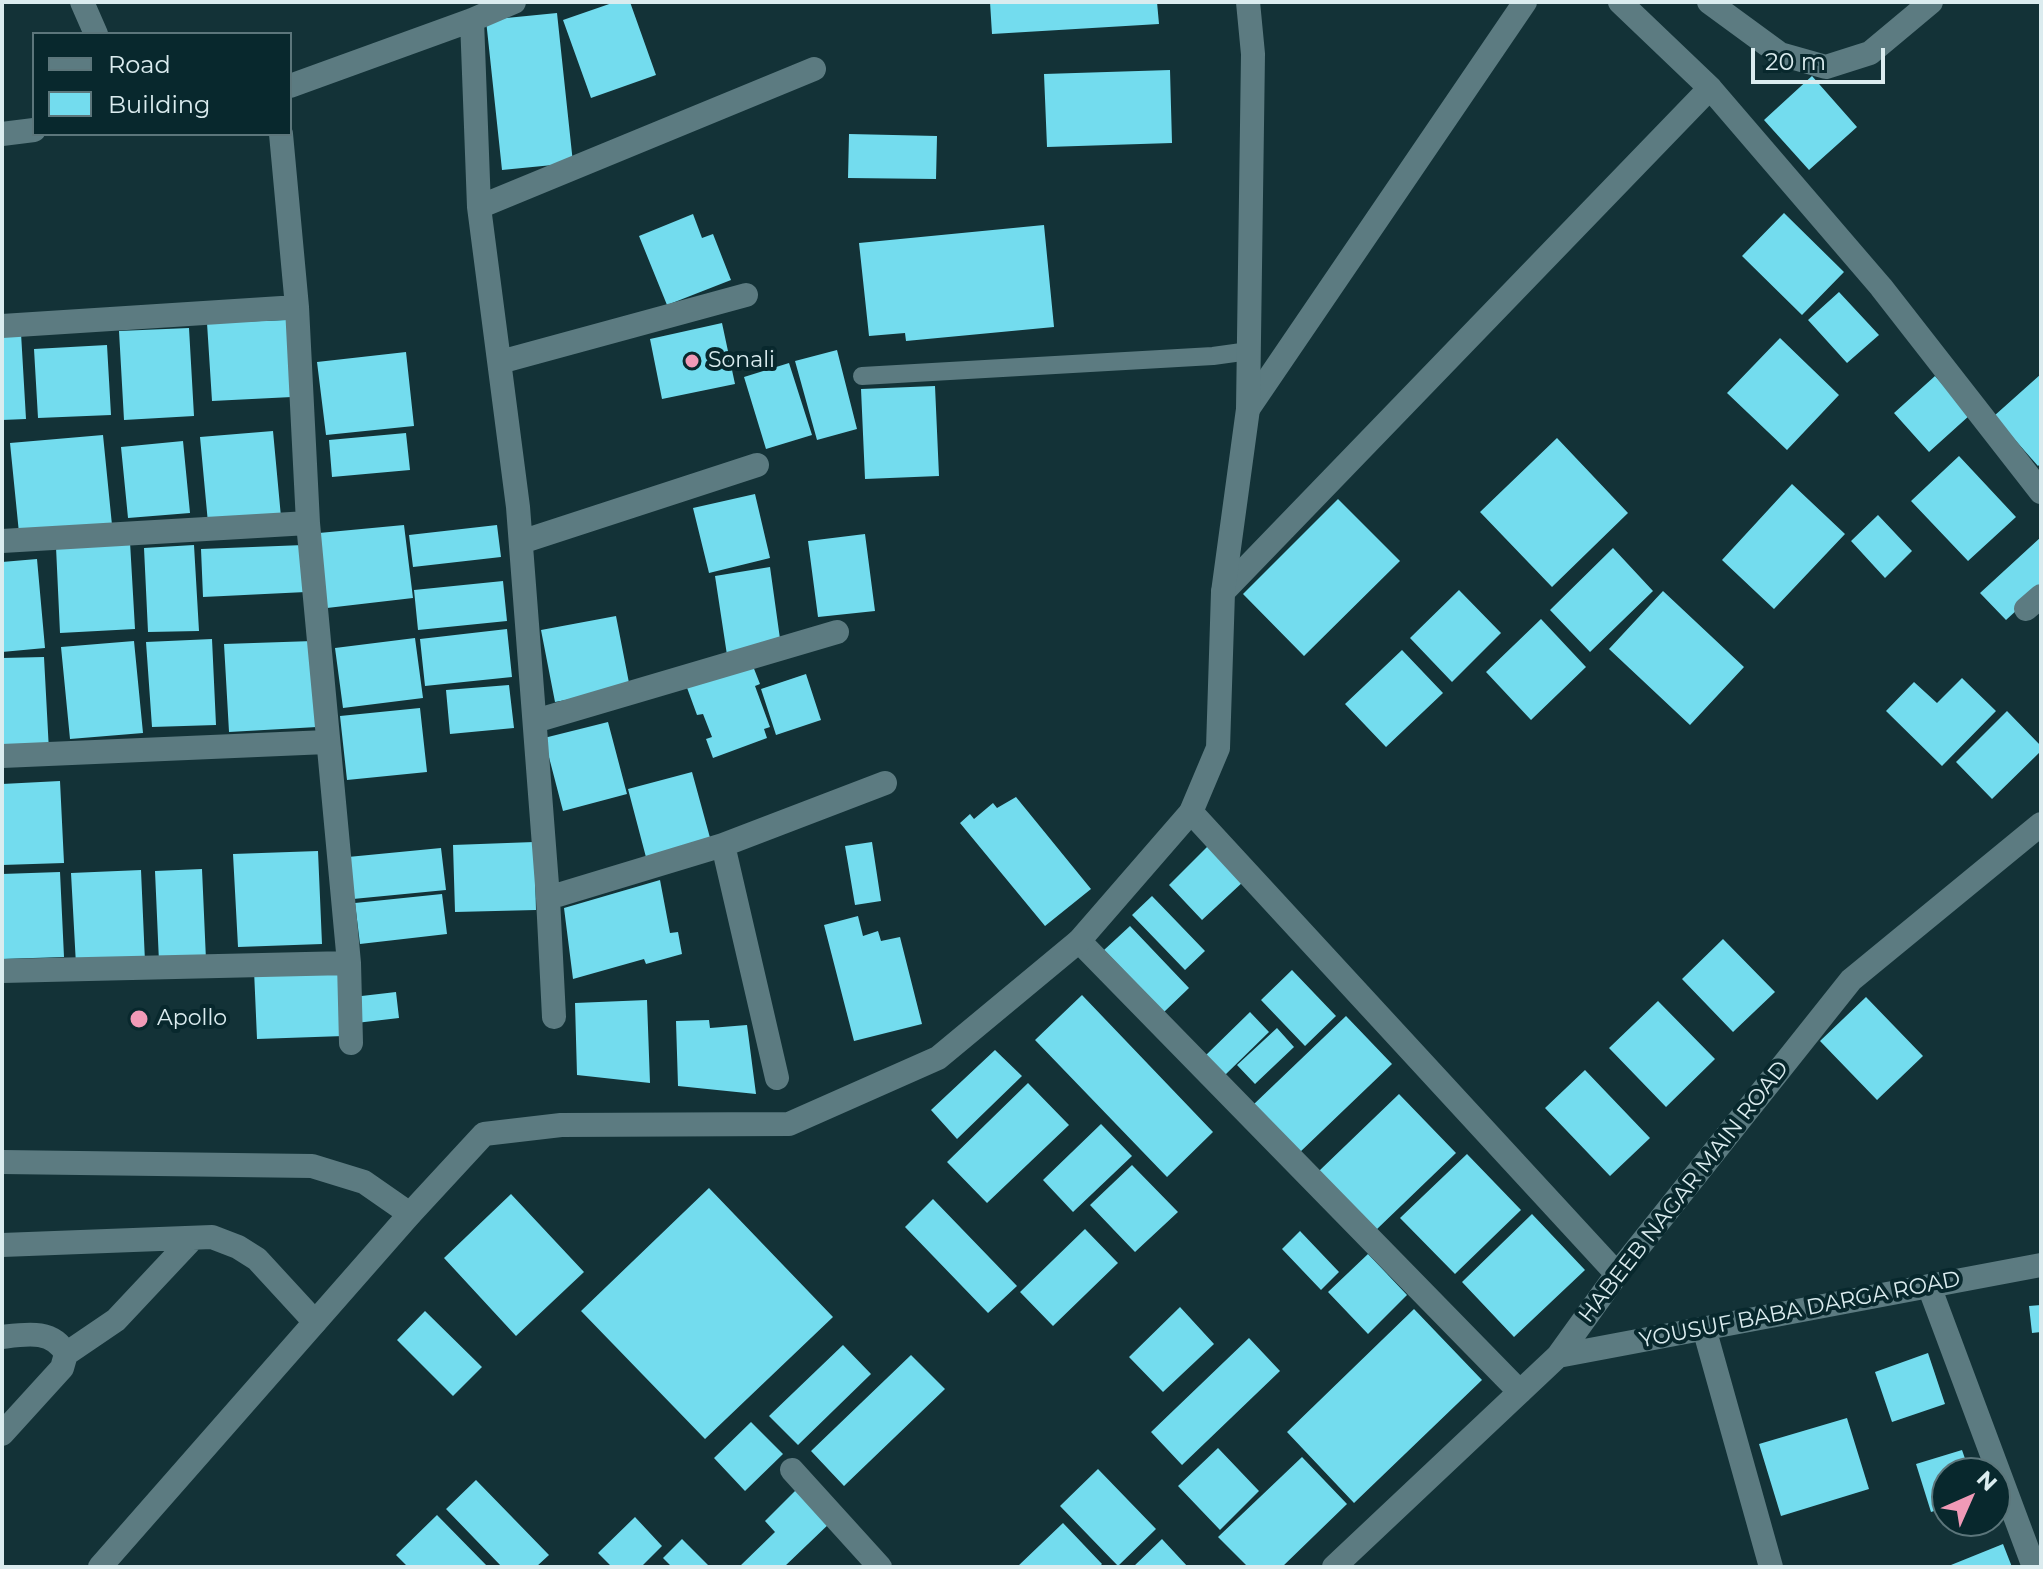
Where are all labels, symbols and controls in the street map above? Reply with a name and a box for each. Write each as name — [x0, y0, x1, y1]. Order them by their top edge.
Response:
legend — [32, 32, 292, 136]
scale bar — [1755, 32, 1889, 82]
text: 20 m — [1765, 47, 1826, 76]
text: Road — [108, 50, 171, 79]
text: Building — [108, 90, 211, 119]
place label: Sonali — [708, 348, 775, 374]
marker: Sonali — [683, 352, 701, 370]
place label: Apollo — [157, 1006, 227, 1032]
marker: Apollo — [128, 1008, 150, 1030]
street label: HABEEB NAGAR MAIN ROAD — [1574, 1056, 1794, 1328]
street label: YOUSUF BABA DARGA ROAD — [1637, 1266, 1963, 1354]
north arrow — [1931, 1457, 2011, 1537]
text: N — [1971, 1465, 2003, 1497]

